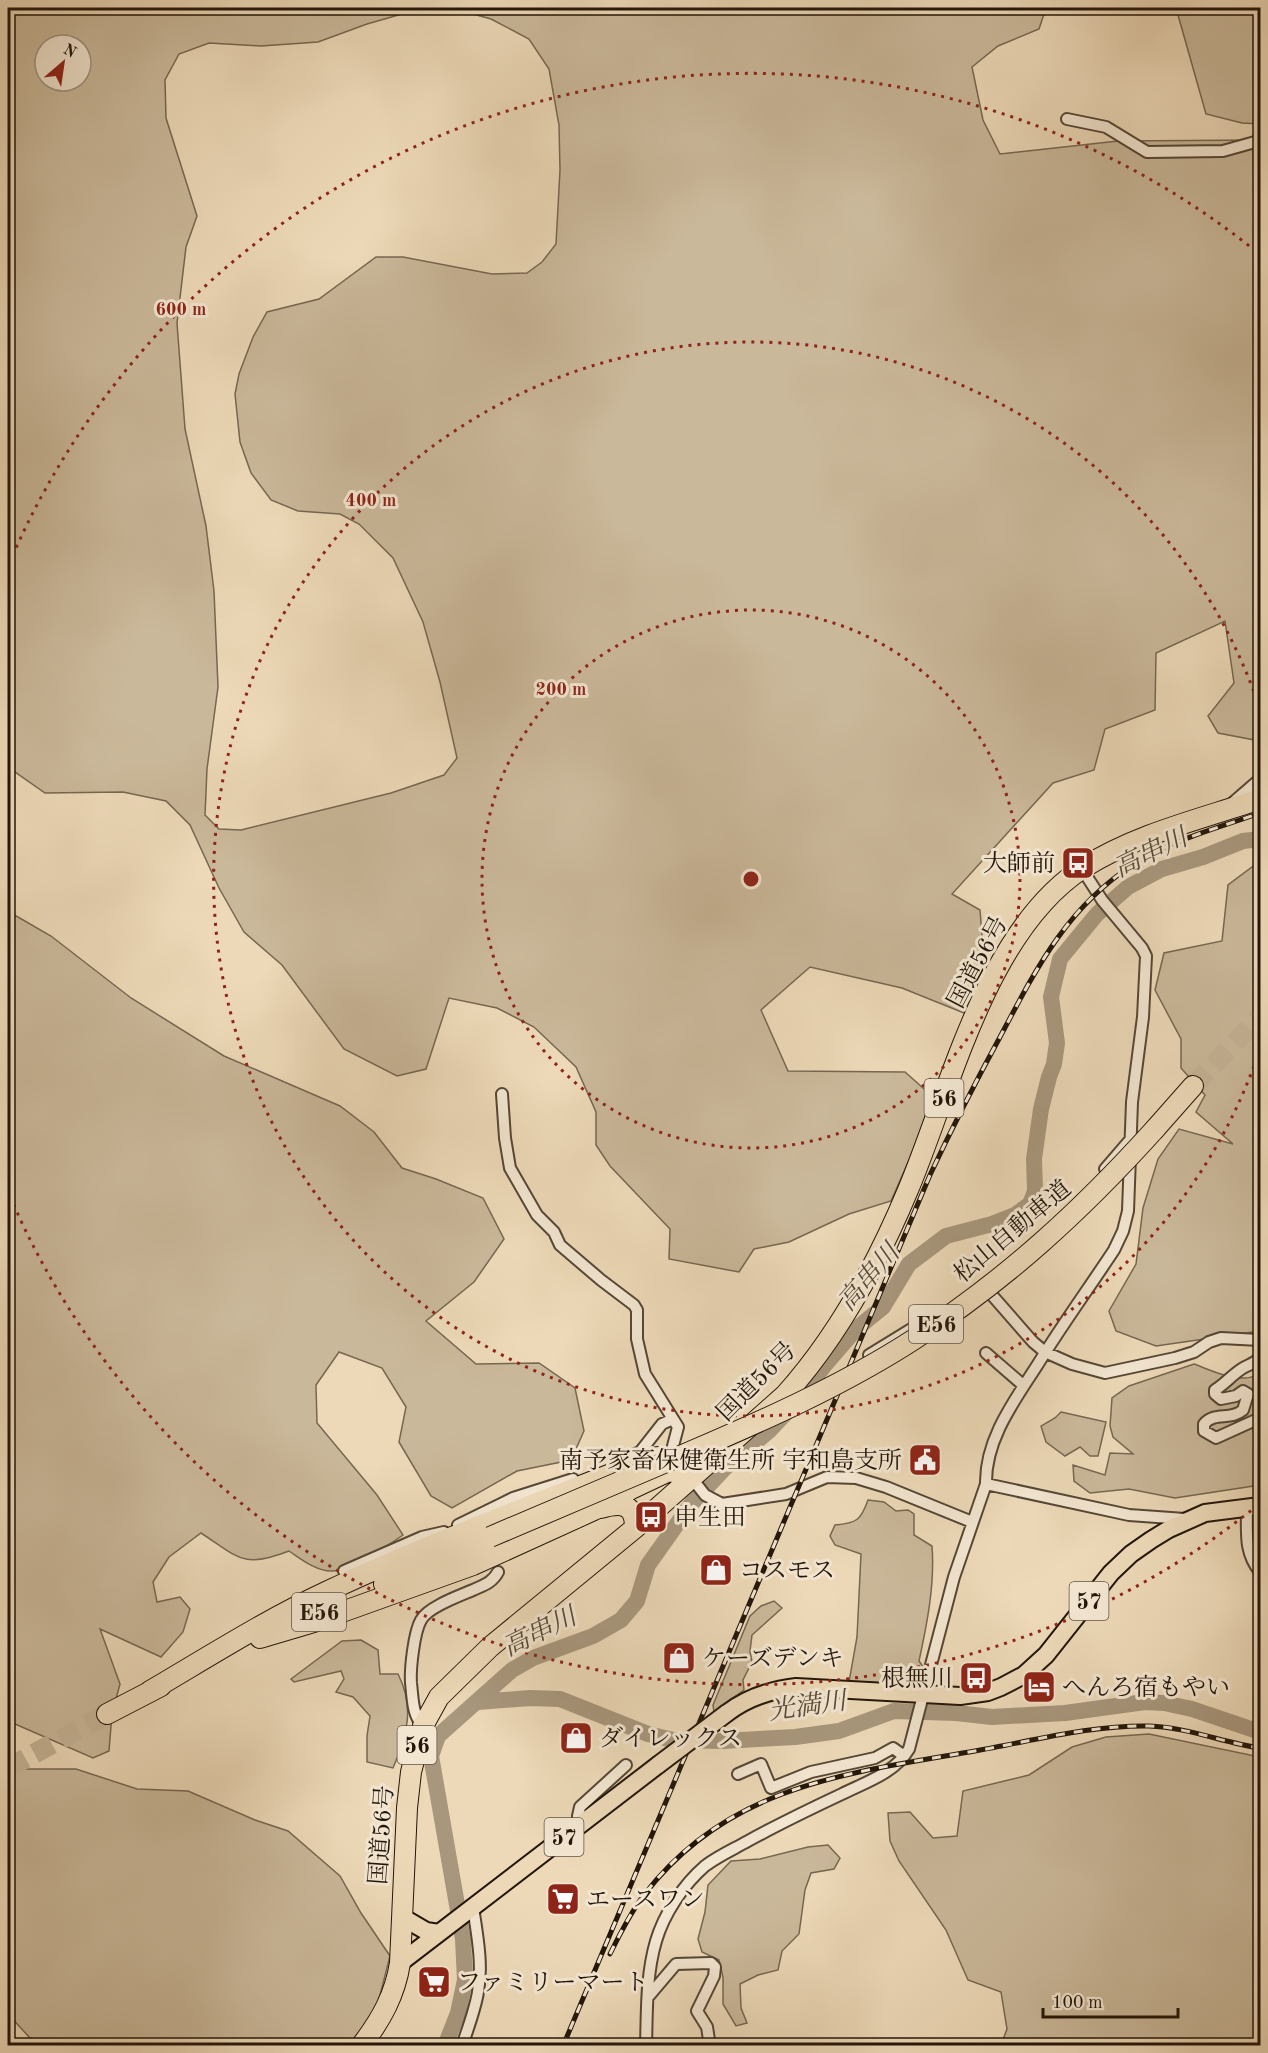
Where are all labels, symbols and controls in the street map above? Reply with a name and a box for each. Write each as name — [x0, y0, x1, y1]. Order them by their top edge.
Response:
north arrow — [33, 33, 93, 93]
text: N — [60, 42, 79, 62]
text: 600 m — [156, 301, 206, 319]
text: 400 m — [346, 492, 396, 510]
text: 200 m — [536, 681, 586, 699]
water label: 高串川 — [1109, 822, 1194, 883]
bus stop icon: 大師前 — [1060, 845, 1096, 881]
place label: 大師前 — [983, 850, 1055, 877]
centre of rings — [741, 869, 761, 889]
street label: 国道56号 — [942, 912, 1013, 1013]
road number: 56 — [924, 1079, 964, 1117]
street label: 松山自動車道 — [948, 1175, 1076, 1288]
water label: 高串川 — [833, 1237, 907, 1316]
road number: E56 — [909, 1305, 963, 1343]
street label: 国道56号 — [712, 1337, 801, 1426]
public building icon: 南予家畜保健衛生所 宇和島支所 — [907, 1442, 943, 1478]
place label: 南予家畜保健衛生所 宇和島支所 — [559, 1447, 902, 1474]
bus stop icon: 申生田 — [633, 1499, 669, 1535]
place label: 申生田 — [674, 1504, 746, 1531]
shop icon: コスモス — [698, 1552, 734, 1588]
place label: コスモス — [739, 1560, 835, 1584]
road number: 57 — [1070, 1582, 1108, 1620]
road number: E56 — [292, 1593, 346, 1631]
water label: 高串川 — [498, 1601, 583, 1662]
shop icon: ケーズデンキ — [661, 1640, 697, 1676]
place label: ケーズデンキ — [702, 1646, 844, 1672]
bus stop icon: 根無川 — [958, 1660, 994, 1696]
place label: 根無川 — [881, 1665, 953, 1692]
hotel icon: へんろ宿もやい — [1021, 1669, 1057, 1705]
place label: へんろ宿もやい — [1062, 1674, 1230, 1701]
water label: 光満川 — [767, 1686, 851, 1725]
shop icon: ダイレックス — [558, 1720, 594, 1756]
road number: 56 — [398, 1726, 436, 1764]
place label: ダイレックス — [599, 1726, 742, 1752]
street label: 国道56号 — [365, 1784, 398, 1886]
road number: 57 — [544, 1818, 584, 1856]
supermarket icon: エースワン — [545, 1881, 581, 1917]
place label: エースワン — [586, 1889, 705, 1913]
supermarket icon: ファミリーマート — [416, 1964, 452, 2000]
place label: ファミリーマート — [457, 1971, 649, 1996]
scale bar — [1043, 1981, 1178, 2019]
text: 100 m — [1052, 1994, 1103, 2012]

